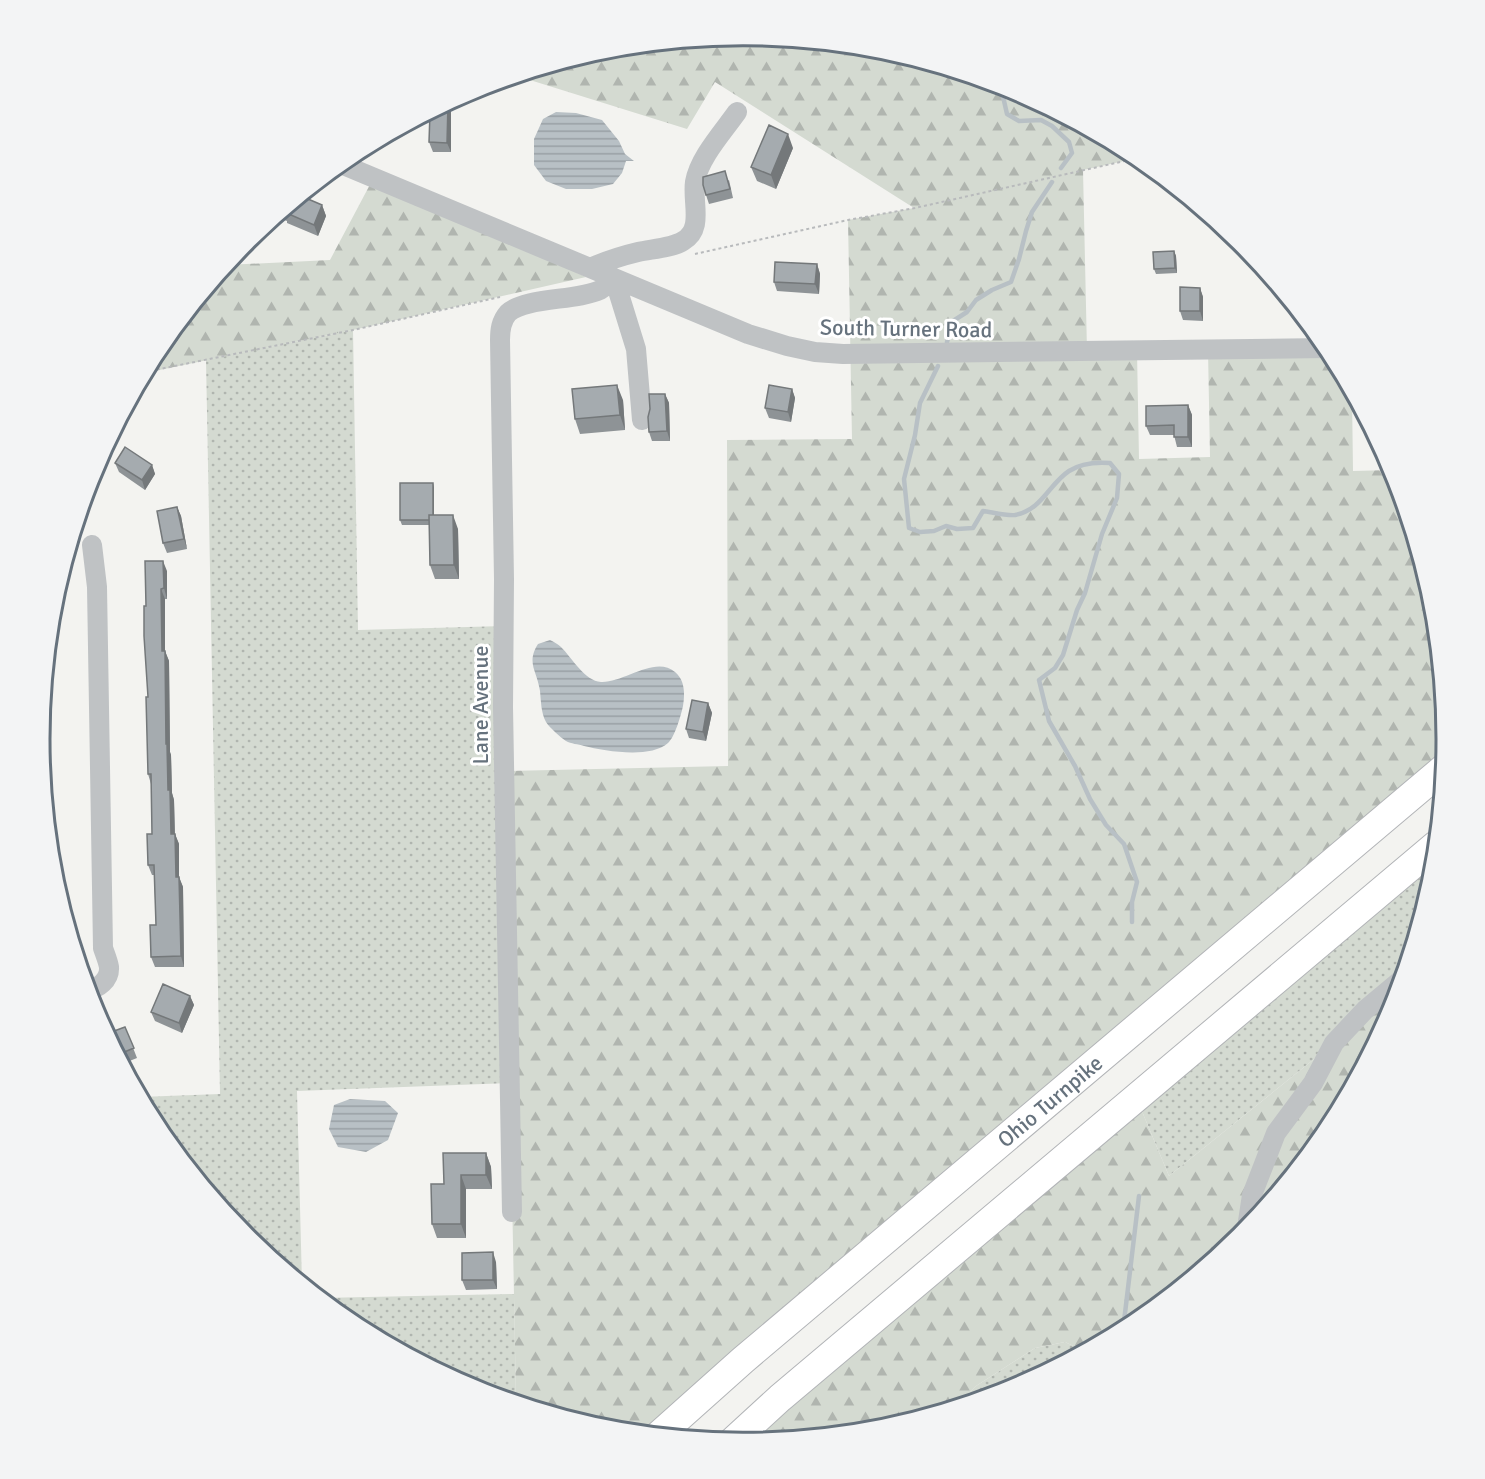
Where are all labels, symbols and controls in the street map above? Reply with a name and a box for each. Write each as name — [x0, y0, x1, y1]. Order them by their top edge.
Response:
street label: South Turner Road — [820, 313, 992, 344]
street label: Lane Avenue — [467, 645, 494, 765]
street label: Ohio Turnpike — [992, 1049, 1108, 1153]

